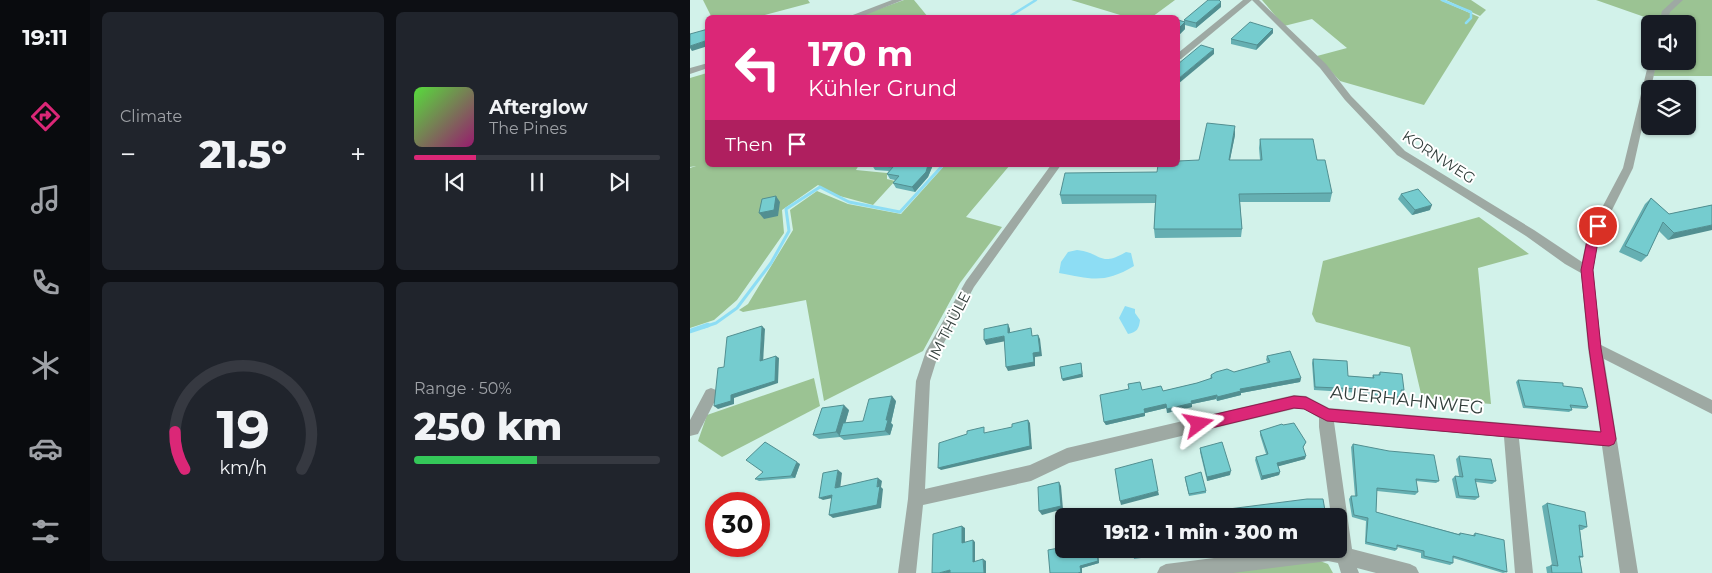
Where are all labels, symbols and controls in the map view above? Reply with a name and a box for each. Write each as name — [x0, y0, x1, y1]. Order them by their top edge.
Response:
map controls — [1641, 15, 1696, 135]
button: sound — [1641, 15, 1696, 70]
text: 19:11 — [22, 24, 68, 51]
text: 170 m — [808, 32, 913, 75]
icon: left — [725, 35, 790, 100]
text: Kühler Grund — [808, 75, 957, 102]
button: layers — [1641, 80, 1696, 135]
text: Afterglow — [489, 96, 588, 119]
icon: directions — [28, 99, 63, 134]
text: Climate — [120, 107, 182, 126]
text: The Pines — [489, 119, 567, 138]
street label: KORNWEG — [1399, 126, 1479, 188]
icon: arrive — [783, 130, 811, 158]
text: 21.5° — [199, 131, 287, 178]
text: Then — [725, 133, 773, 156]
text: − — [120, 137, 136, 171]
text: + — [350, 137, 366, 171]
icon: previous — [441, 168, 469, 196]
icon: pause — [523, 168, 551, 196]
icon: next — [605, 168, 633, 196]
icon: music — [28, 182, 63, 217]
pin — [1577, 205, 1619, 247]
icon: arrive — [1584, 212, 1612, 240]
icon: phone — [28, 265, 63, 300]
street label: IM THÜLE — [924, 289, 974, 363]
icon: climate — [28, 348, 63, 383]
text: Range · 50% — [414, 379, 512, 398]
street label: AUERHAHNWEG — [1329, 381, 1485, 419]
position arrow — [1172, 397, 1224, 449]
text: 19 — [216, 398, 270, 461]
text: 250 km — [414, 403, 562, 450]
icon: car — [28, 431, 63, 466]
text: km/h — [219, 457, 267, 478]
speed limit sign: 30 — [705, 492, 770, 557]
icon: filters — [28, 514, 63, 549]
text: 19:12 · 1 min · 300 m — [1104, 521, 1298, 544]

